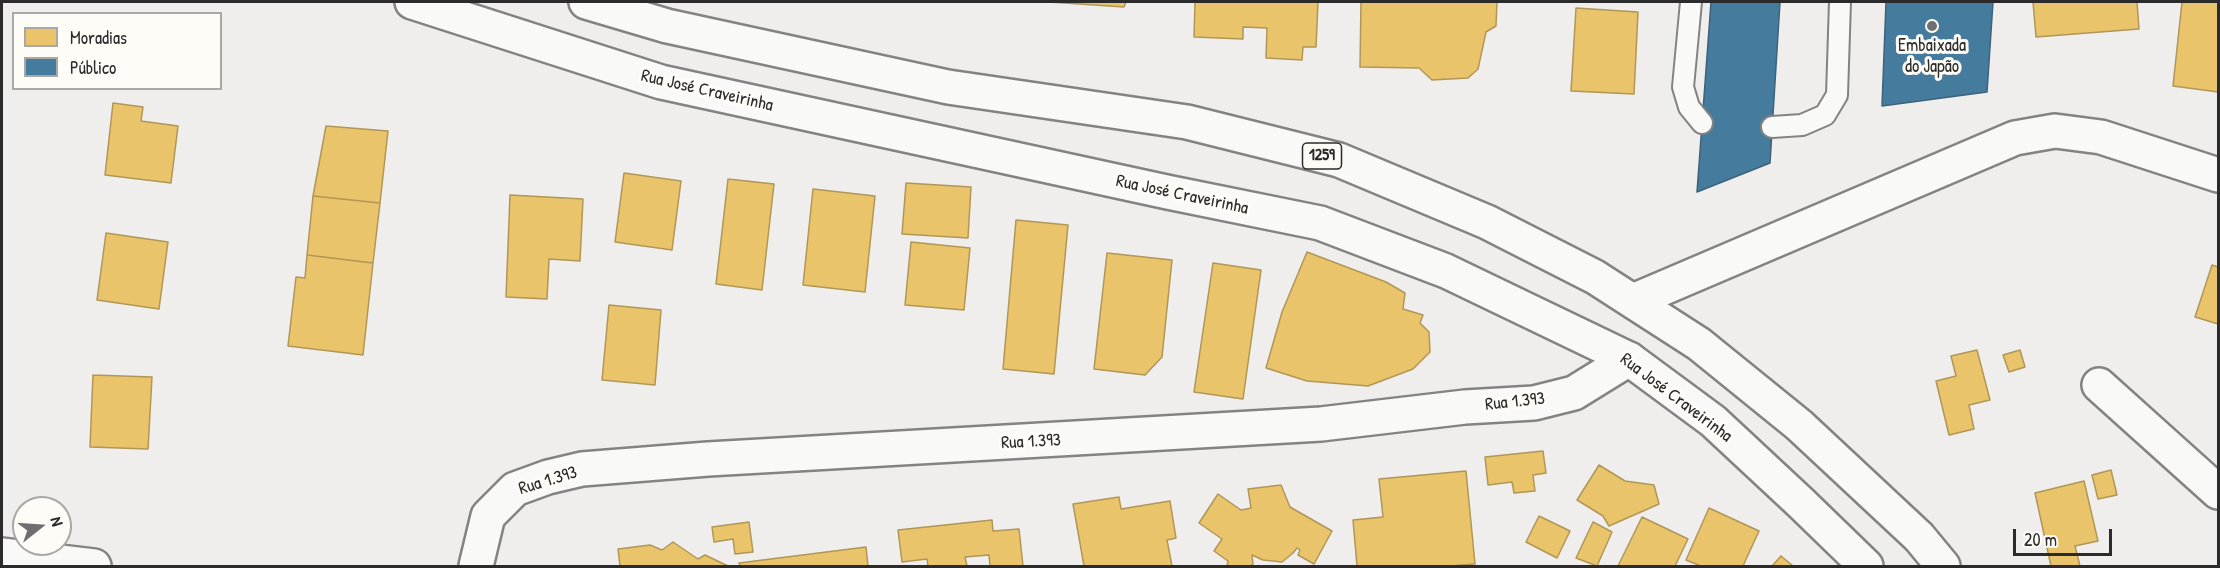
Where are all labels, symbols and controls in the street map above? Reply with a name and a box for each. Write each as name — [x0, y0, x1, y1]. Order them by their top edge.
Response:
legend — [12, 12, 222, 90]
marker: Embaixada do Japão — [1925, 19, 1939, 33]
text: Moradias — [70, 25, 127, 50]
place label: Embaixada do Japão — [1898, 35, 1966, 78]
text: Público — [70, 55, 116, 80]
street label: Rua José Craveirinha — [639, 65, 775, 117]
road number: 1259 — [1302, 143, 1342, 169]
street label: Rua José Craveirinha — [1114, 170, 1250, 220]
street label: Rua José Craveirinha — [1616, 349, 1736, 447]
street label: Rua 1.393 — [1484, 388, 1546, 416]
street label: Rua 1.393 — [1001, 430, 1061, 454]
street label: Rua 1.393 — [516, 462, 580, 500]
north arrow — [12, 496, 72, 556]
text: N — [46, 514, 69, 529]
scale bar — [2016, 517, 2115, 555]
text: 20 m — [2024, 527, 2057, 552]

